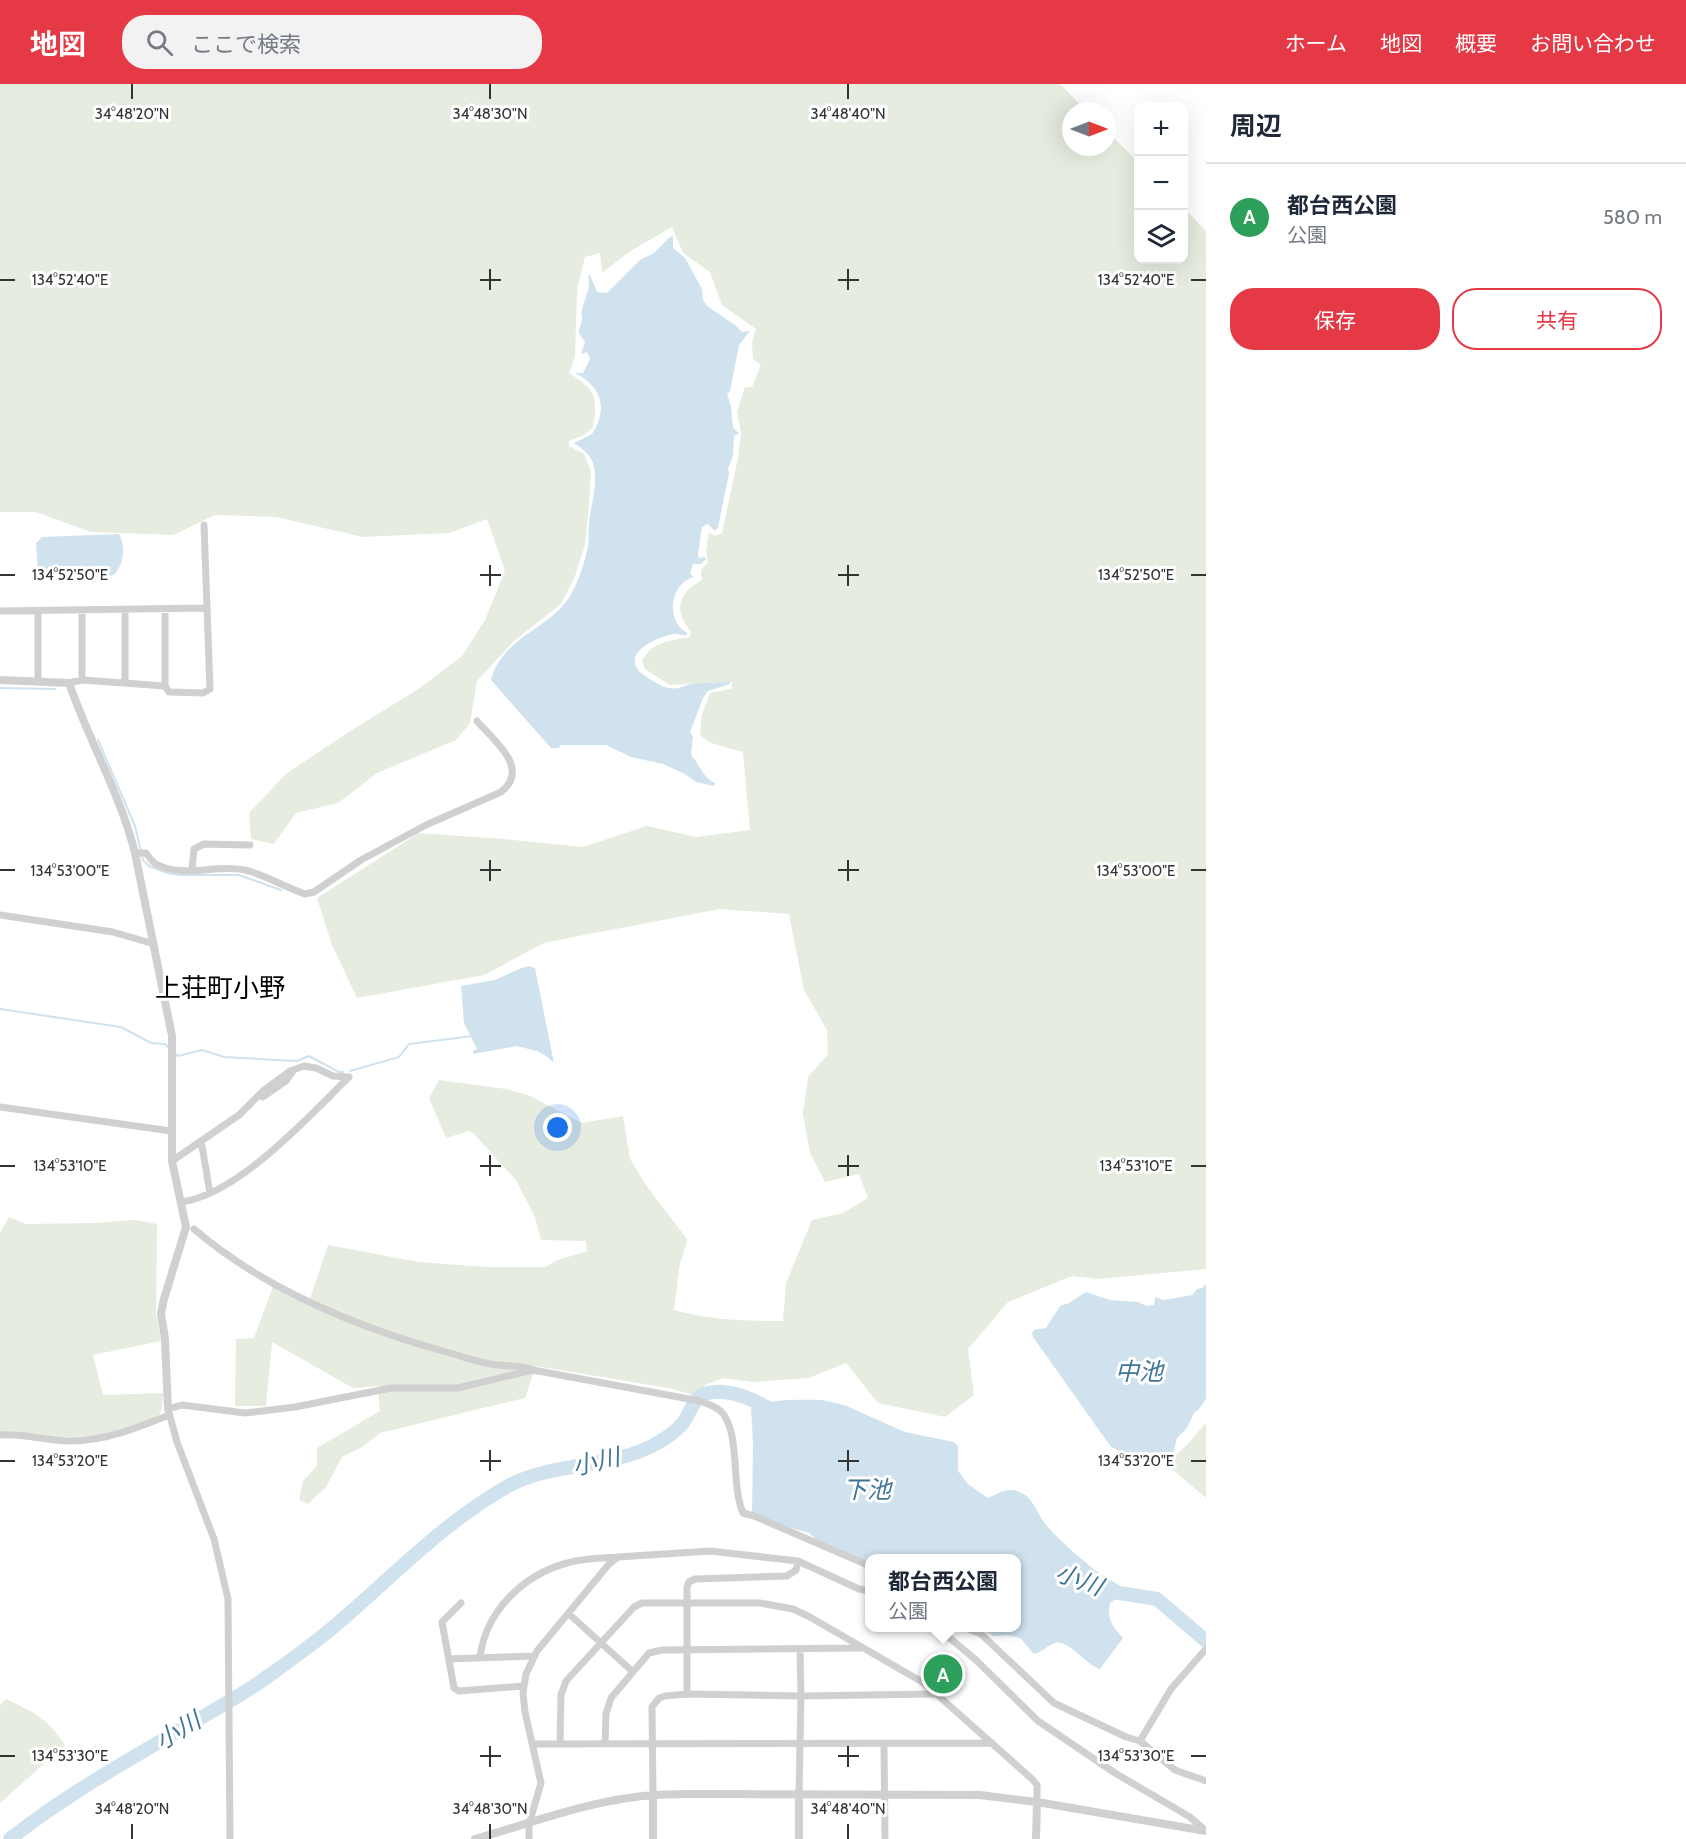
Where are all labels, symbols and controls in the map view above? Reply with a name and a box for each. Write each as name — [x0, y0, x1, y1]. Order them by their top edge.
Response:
search box — [122, 15, 542, 69]
icon: search — [143, 26, 176, 59]
text: 地図 — [30, 27, 86, 61]
text: ここで検索 — [191, 31, 301, 58]
text: ホーム — [1285, 31, 1347, 56]
text: 地図 — [1380, 31, 1422, 56]
text: 概要 — [1455, 31, 1497, 56]
text: お問い合わせ — [1530, 31, 1656, 56]
north arrow — [1062, 102, 1116, 156]
map controls — [1134, 102, 1188, 264]
button: + — [1134, 102, 1188, 156]
text: 34°48'20"N — [95, 105, 169, 123]
text: 34°48'30"N — [453, 105, 527, 123]
text: 34°48'40"N — [810, 105, 886, 123]
text: 周辺 — [1230, 110, 1282, 142]
button: − — [1134, 156, 1188, 210]
text: 都台西公園 — [1287, 192, 1397, 219]
text: A — [1243, 205, 1256, 229]
text: 580 m — [1603, 205, 1662, 229]
button: layers — [1134, 210, 1188, 264]
text: 公園 — [1287, 223, 1327, 247]
text: 134°52'40"E — [32, 271, 108, 289]
text: 134°52'40"E — [1098, 271, 1174, 289]
button: 保存 — [1230, 288, 1440, 350]
button: 共有 — [1452, 288, 1662, 350]
text: 134°52'50"E — [32, 566, 108, 584]
text: 134°52'50"E — [1098, 566, 1174, 584]
text: 134°53'00"E — [31, 862, 109, 880]
text: 134°53'00"E — [1097, 862, 1175, 880]
district label: 上荘町小野 — [155, 972, 285, 1004]
your location — [543, 1113, 572, 1142]
text: 134°53'10"E — [33, 1157, 107, 1175]
text: 134°53'10"E — [1099, 1157, 1173, 1175]
water label: 中池 — [1115, 1357, 1165, 1386]
water label: 小川 — [569, 1441, 625, 1481]
text: 134°53'20"E — [32, 1452, 108, 1470]
text: 134°53'20"E — [1098, 1452, 1174, 1470]
water label: 下池 — [843, 1475, 893, 1504]
popup — [865, 1554, 1021, 1632]
water label: 小川 — [1052, 1558, 1110, 1602]
text: 都台西公園 — [888, 1568, 998, 1595]
text: 公園 — [888, 1599, 928, 1623]
pin: A — [924, 1652, 962, 1696]
water label: 小川 — [150, 1704, 208, 1755]
text: 134°53'30"E — [32, 1747, 108, 1765]
text: 134°53'30"E — [1098, 1747, 1174, 1765]
text: 34°48'20"N — [95, 1800, 169, 1818]
text: 34°48'30"N — [453, 1800, 527, 1818]
text: 34°48'40"N — [810, 1800, 886, 1818]

